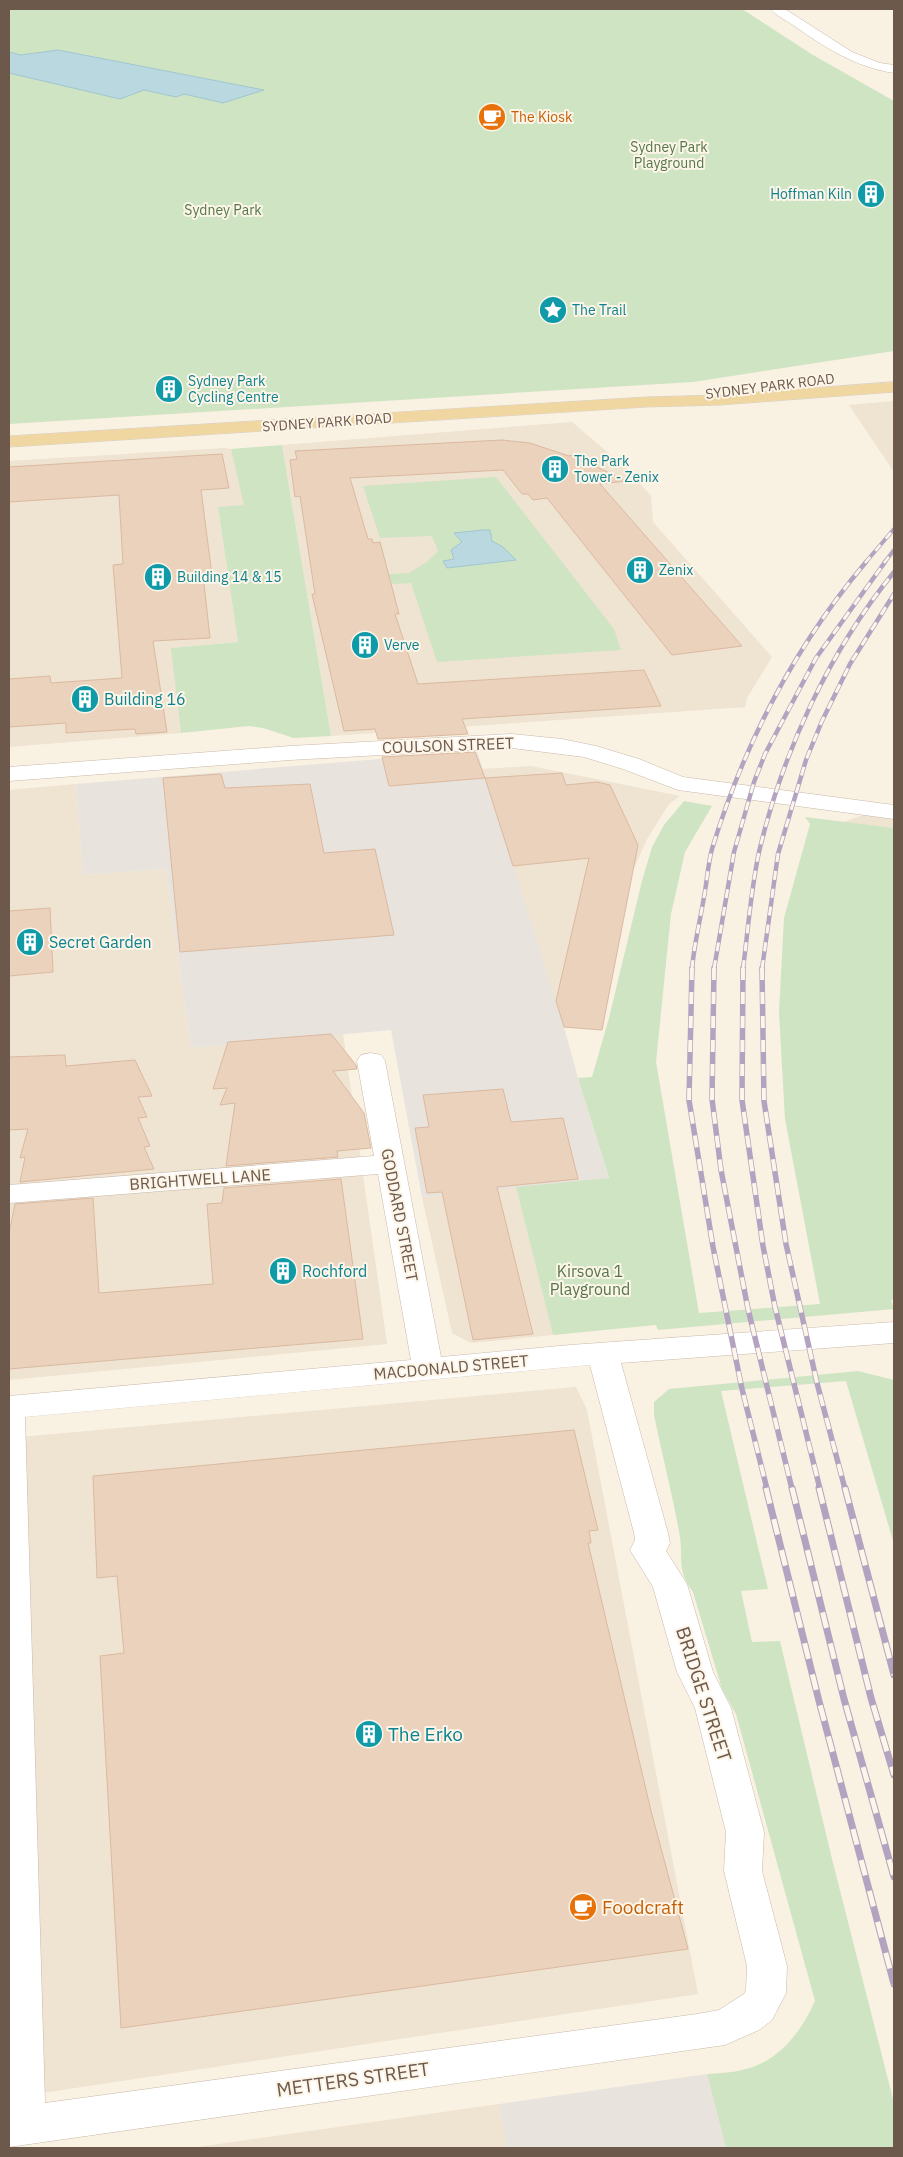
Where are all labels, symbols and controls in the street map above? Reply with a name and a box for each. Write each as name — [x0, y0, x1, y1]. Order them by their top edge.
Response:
cafe icon: The Kiosk — [477, 102, 507, 132]
place label: The Kiosk — [511, 108, 573, 126]
park label: Sydney Park Playground — [630, 138, 708, 172]
building icon: Hoffman Kiln — [856, 179, 886, 209]
place label: Hoffman Kiln — [770, 185, 852, 203]
park label: Sydney Park — [184, 201, 262, 219]
place icon: The Trail — [538, 295, 568, 325]
place label: The Trail — [572, 301, 626, 319]
street label: SYDNEY PARK ROAD — [704, 369, 836, 403]
place label: Sydney Park Cycling Centre — [188, 372, 279, 406]
building icon: Sydney Park Cycling Centre — [154, 374, 184, 404]
street label: SYDNEY PARK ROAD — [262, 408, 392, 436]
place label: The Park Tower - Zenix — [574, 452, 659, 486]
building icon: The Park Tower - Zenix — [540, 454, 570, 484]
building icon: Zenix — [625, 555, 655, 585]
place label: Zenix — [659, 561, 693, 579]
building icon: Building 14 & 15 — [143, 562, 173, 592]
place label: Building 14 & 15 — [177, 568, 282, 586]
building icon: Verve — [350, 630, 380, 660]
place label: Verve — [384, 636, 420, 654]
building icon: Building 16 — [70, 684, 100, 714]
place label: Building 16 — [104, 689, 186, 709]
street label: COULSON STREET — [382, 733, 514, 757]
building icon: Secret Garden — [15, 927, 45, 957]
place label: Secret Garden — [49, 932, 152, 952]
street label: GODDARD STREET — [377, 1147, 423, 1283]
street label: BRIGHTWELL LANE — [129, 1164, 271, 1194]
building icon: Rochford — [268, 1256, 298, 1286]
place label: Rochford — [302, 1261, 367, 1281]
park label: Kirsova 1 Playground — [550, 1261, 630, 1299]
street label: MACDONALD STREET — [373, 1350, 529, 1384]
street label: BRIDGE STREET — [671, 1623, 737, 1765]
building icon: The Erko — [354, 1719, 384, 1749]
place label: The Erko — [388, 1722, 463, 1746]
cafe icon: Foodcraft — [568, 1892, 598, 1922]
place label: Foodcraft — [602, 1895, 684, 1919]
street label: METTERS STREET — [275, 2056, 431, 2102]

